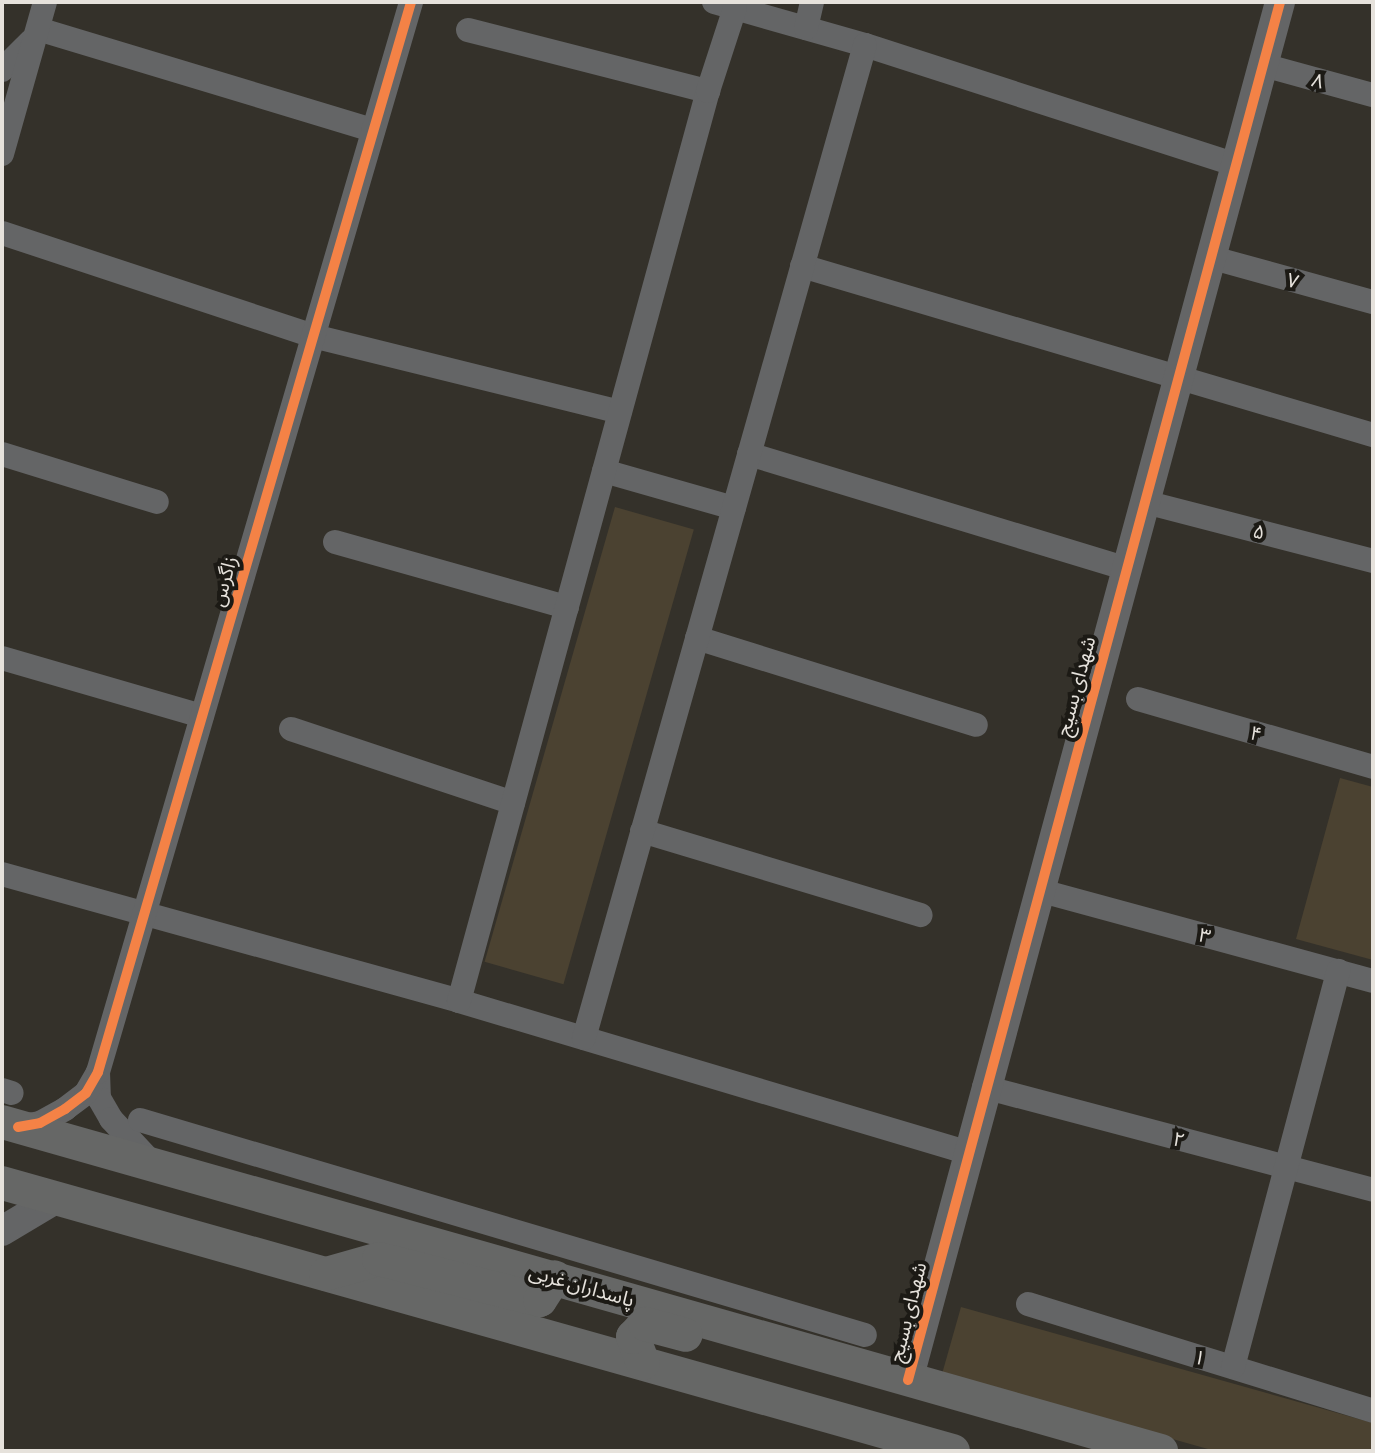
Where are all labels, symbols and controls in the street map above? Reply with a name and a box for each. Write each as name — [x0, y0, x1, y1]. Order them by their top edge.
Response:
street label: ۸ — [1309, 67, 1327, 93]
street label: ۷ — [1284, 267, 1302, 293]
street label: ۵ — [1251, 518, 1267, 544]
street label: زاگرس — [204, 553, 242, 609]
street label: شهدای بسیج — [1050, 634, 1100, 738]
street label: ۴ — [1247, 720, 1265, 746]
street label: ۳ — [1196, 922, 1214, 948]
street label: ۲ — [1170, 1126, 1188, 1152]
street label: پاسداران غربی — [527, 1259, 637, 1311]
street label: شهدای بسیج — [883, 1260, 931, 1364]
street label: ۱ — [1191, 1344, 1209, 1370]

